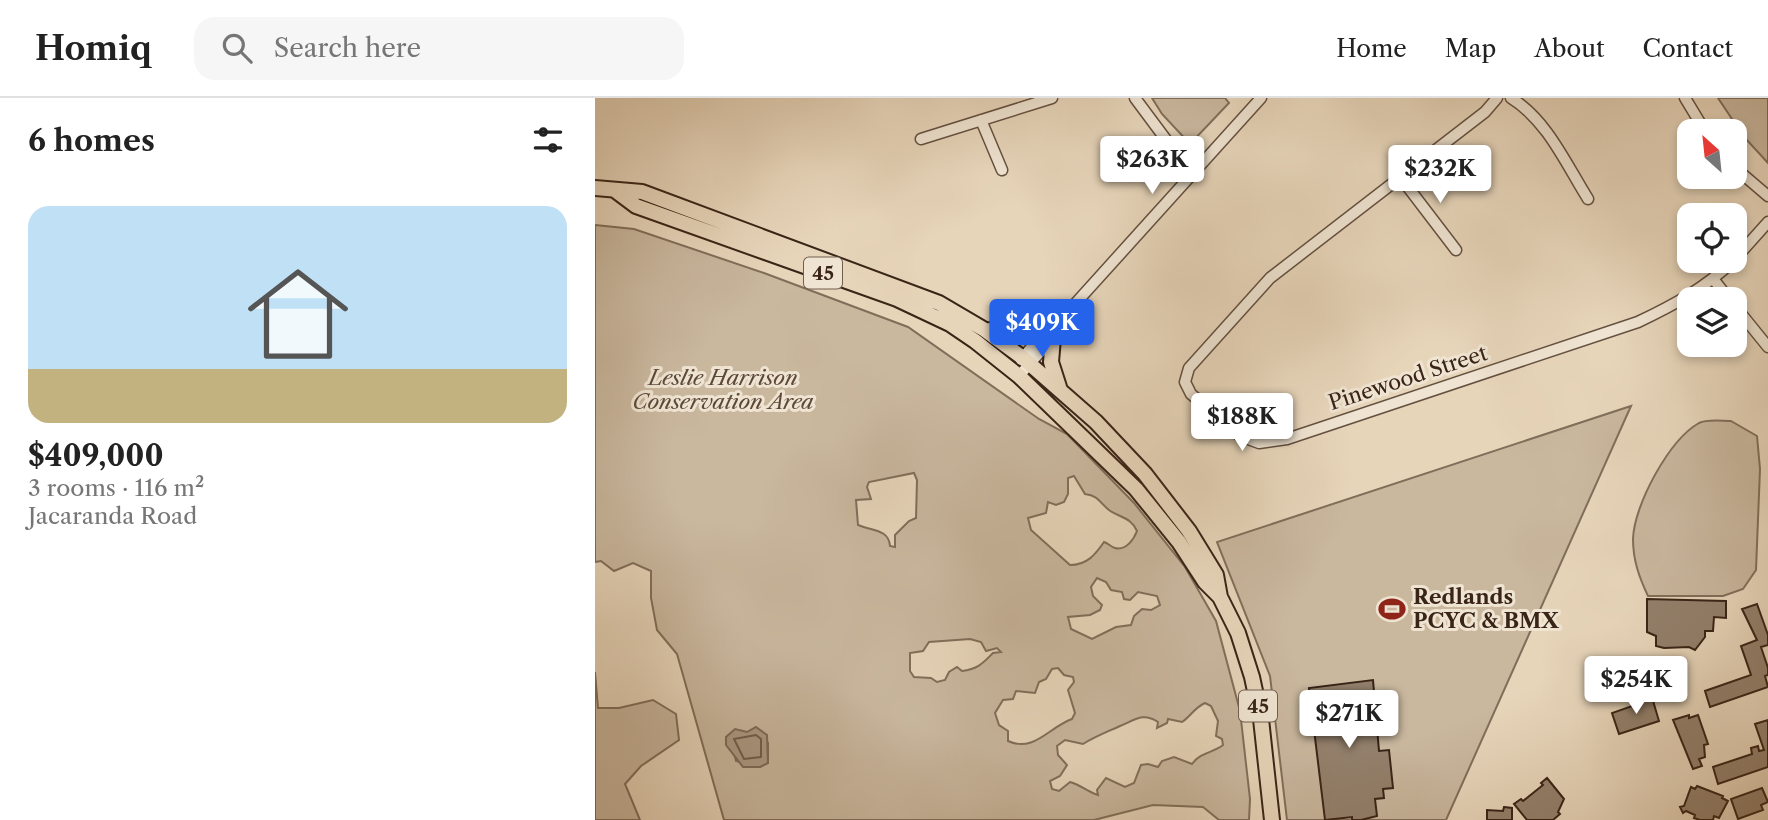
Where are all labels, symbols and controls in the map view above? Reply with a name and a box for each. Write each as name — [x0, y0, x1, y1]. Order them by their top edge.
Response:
search box — [194, 17, 684, 80]
text: Homiq — [35, 28, 152, 69]
icon: search — [218, 29, 256, 67]
text: Search here — [274, 32, 421, 64]
text: Home — [1336, 34, 1407, 63]
text: Map — [1445, 34, 1496, 63]
text: About — [1534, 34, 1605, 63]
text: Contact — [1643, 34, 1733, 63]
north arrow — [1677, 119, 1747, 189]
map controls — [1677, 119, 1747, 357]
icon: filters — [529, 121, 567, 159]
text: 6 homes — [28, 122, 155, 159]
pin: $263K — [1103, 136, 1201, 196]
text: $263K — [1116, 145, 1188, 173]
pin: $232K — [1391, 146, 1489, 205]
text: $232K — [1404, 154, 1476, 182]
button: locate — [1677, 203, 1747, 273]
icon: home — [235, 251, 361, 377]
road number: 45 — [804, 258, 842, 288]
button: layers — [1677, 287, 1747, 357]
pin: $409K — [993, 300, 1091, 359]
text: $409K — [1005, 308, 1079, 336]
street label: Pinewood Street — [1325, 340, 1491, 415]
park label: Leslie Harrison Conservation Area — [633, 365, 814, 414]
pin: $188K — [1193, 394, 1291, 453]
text: $188K — [1207, 402, 1277, 430]
text: $409,000 — [28, 437, 164, 474]
text: 3 rooms · 116 m² — [28, 474, 204, 502]
text: Jacaranda Road — [28, 502, 197, 530]
place label: Redlands PCYC & BMX — [1413, 584, 1559, 633]
sports icon: Redlands PCYC & BMX — [1377, 594, 1407, 624]
pin: $254K — [1587, 656, 1685, 716]
text: $254K — [1600, 665, 1672, 693]
pin: $271K — [1300, 690, 1398, 750]
road number: 45 — [1239, 691, 1277, 722]
text: $271K — [1315, 699, 1383, 727]

